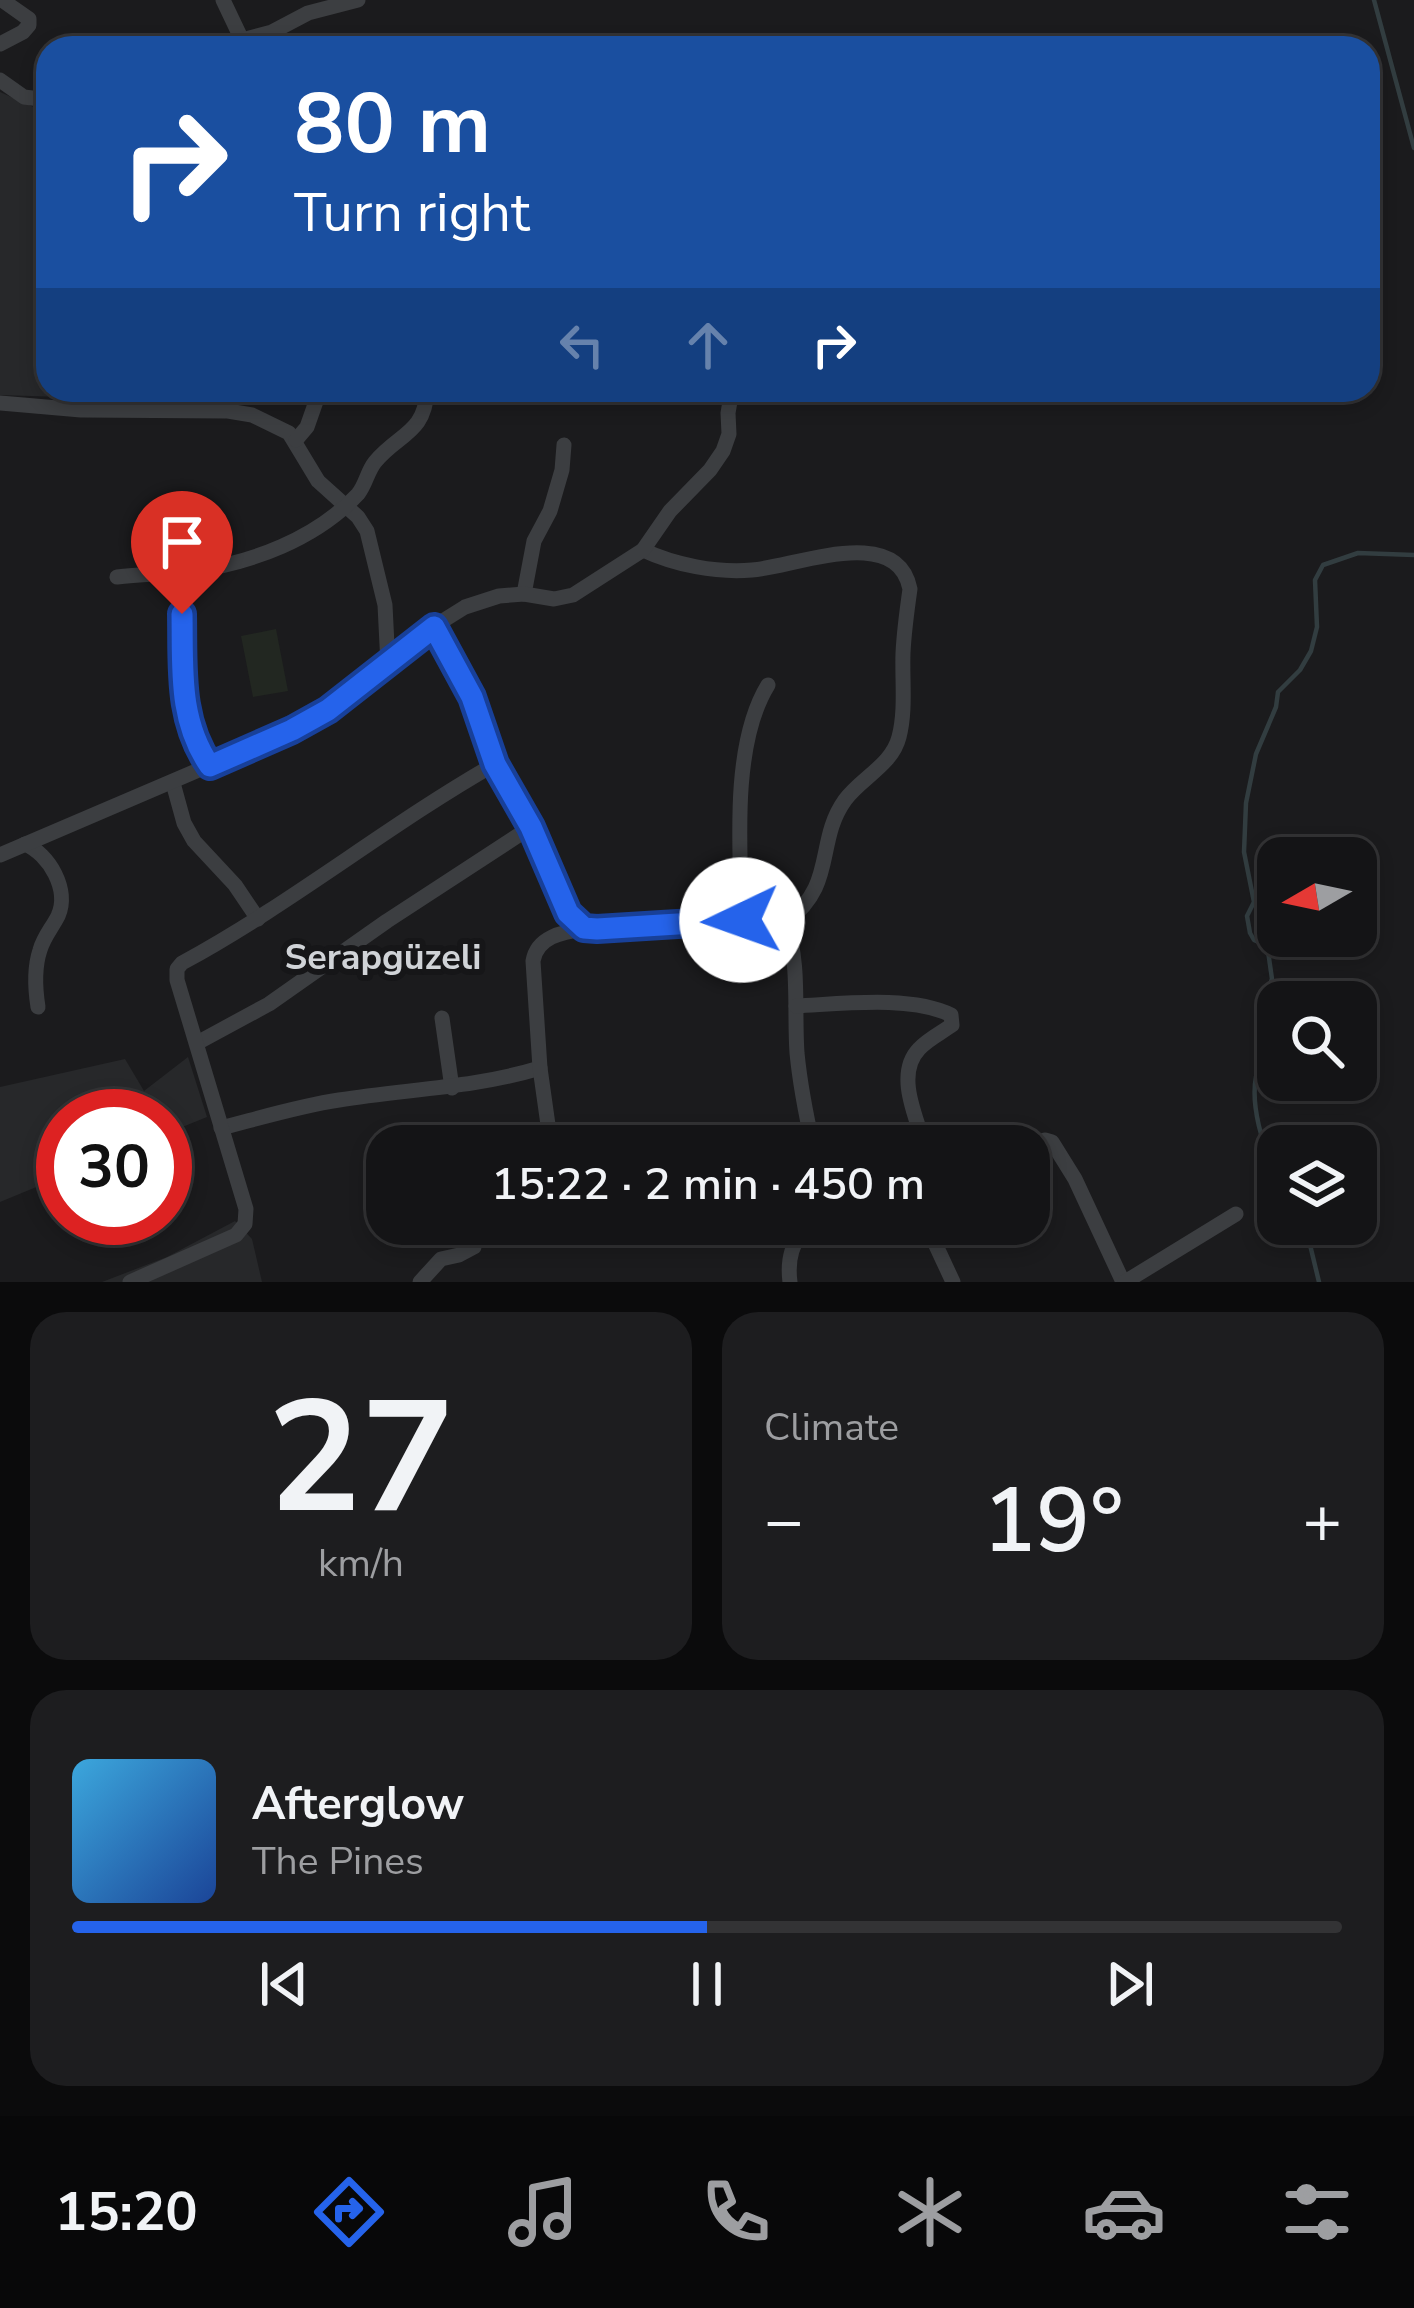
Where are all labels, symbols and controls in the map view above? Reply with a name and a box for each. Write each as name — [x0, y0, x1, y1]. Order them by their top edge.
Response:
text: 80 m — [294, 67, 491, 182]
icon: right — [96, 84, 252, 240]
text: Turn right — [294, 176, 530, 250]
icon: left — [549, 312, 615, 378]
icon: ahead — [675, 312, 741, 378]
icon: right — [801, 312, 867, 378]
pin — [131, 491, 233, 614]
icon: arrive — [149, 509, 215, 575]
north arrow — [1257, 837, 1377, 957]
map controls — [1257, 837, 1377, 1245]
position arrow — [679, 857, 805, 983]
district label: Serapgüzeli — [285, 933, 481, 982]
button: search — [1257, 981, 1377, 1101]
speed limit sign: 30 — [36, 1089, 192, 1245]
button: layers — [1257, 1125, 1377, 1245]
text: 15:22 · 2 min · 450 m — [491, 1154, 925, 1215]
text: 27 — [267, 1352, 455, 1565]
text: Climate — [764, 1401, 899, 1454]
text: 19° — [982, 1460, 1124, 1583]
text: − — [764, 1476, 804, 1566]
text: + — [1302, 1476, 1342, 1566]
text: km/h — [318, 1537, 404, 1590]
text: Afterglow — [252, 1774, 464, 1835]
text: The Pines — [252, 1835, 424, 1888]
icon: previous — [251, 1951, 317, 2017]
icon: pause — [674, 1951, 740, 2017]
icon: next — [1097, 1951, 1163, 2017]
icon: directions — [307, 2170, 391, 2254]
icon: music — [501, 2170, 585, 2254]
icon: phone — [694, 2170, 778, 2254]
icon: climate — [888, 2170, 972, 2254]
icon: car — [1082, 2170, 1166, 2254]
icon: filters — [1275, 2170, 1359, 2254]
text: 15:20 — [55, 2175, 198, 2249]

